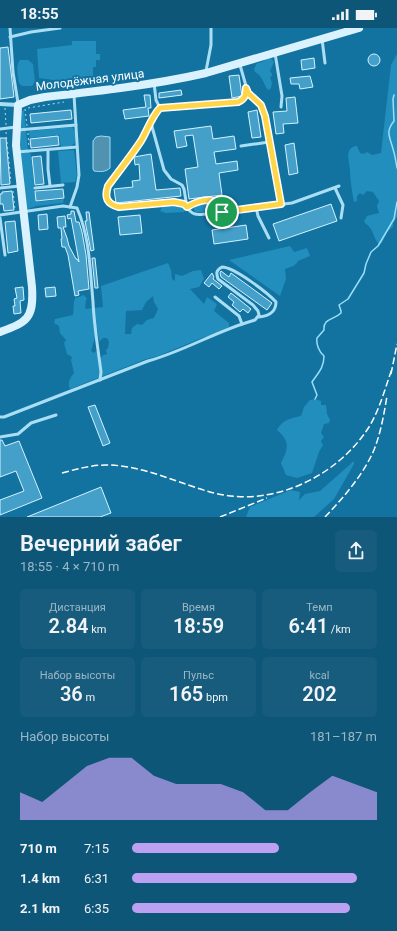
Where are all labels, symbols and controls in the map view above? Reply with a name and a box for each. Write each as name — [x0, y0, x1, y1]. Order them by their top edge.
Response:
text: 18:55 — [20, 5, 59, 23]
street label: Молодёжная улица — [35, 66, 145, 94]
pin — [205, 195, 239, 229]
icon: arrive — [211, 201, 233, 223]
button: share — [335, 530, 377, 572]
text: Вечерний забег — [20, 531, 182, 556]
text: 18:55 · 4 × 710 m — [20, 559, 119, 574]
text: Дистанция — [49, 601, 106, 614]
text: Время — [182, 601, 215, 614]
text: Темп — [306, 601, 333, 614]
text: 2.84 — [49, 614, 89, 638]
text: 18:59 — [173, 614, 224, 638]
text: 6:41 — [288, 614, 328, 638]
text: km — [89, 623, 106, 636]
text: /km — [328, 623, 351, 636]
text: Набор высоты — [40, 669, 115, 682]
text: Пульс — [183, 669, 214, 682]
text: kcal — [310, 669, 329, 682]
text: 36 — [60, 682, 83, 706]
text: 165 — [169, 682, 203, 706]
text: 202 — [302, 682, 337, 706]
text: m — [83, 691, 95, 704]
text: bpm — [203, 691, 228, 704]
text: Набор высоты — [20, 729, 109, 744]
text: 181–187 m — [310, 729, 377, 744]
text: 710 m — [20, 841, 57, 856]
text: 7:15 — [84, 841, 109, 856]
text: 1.4 km — [20, 871, 60, 886]
text: 6:31 — [84, 871, 109, 886]
text: 2.1 km — [20, 901, 60, 916]
text: 6:35 — [84, 901, 109, 916]

